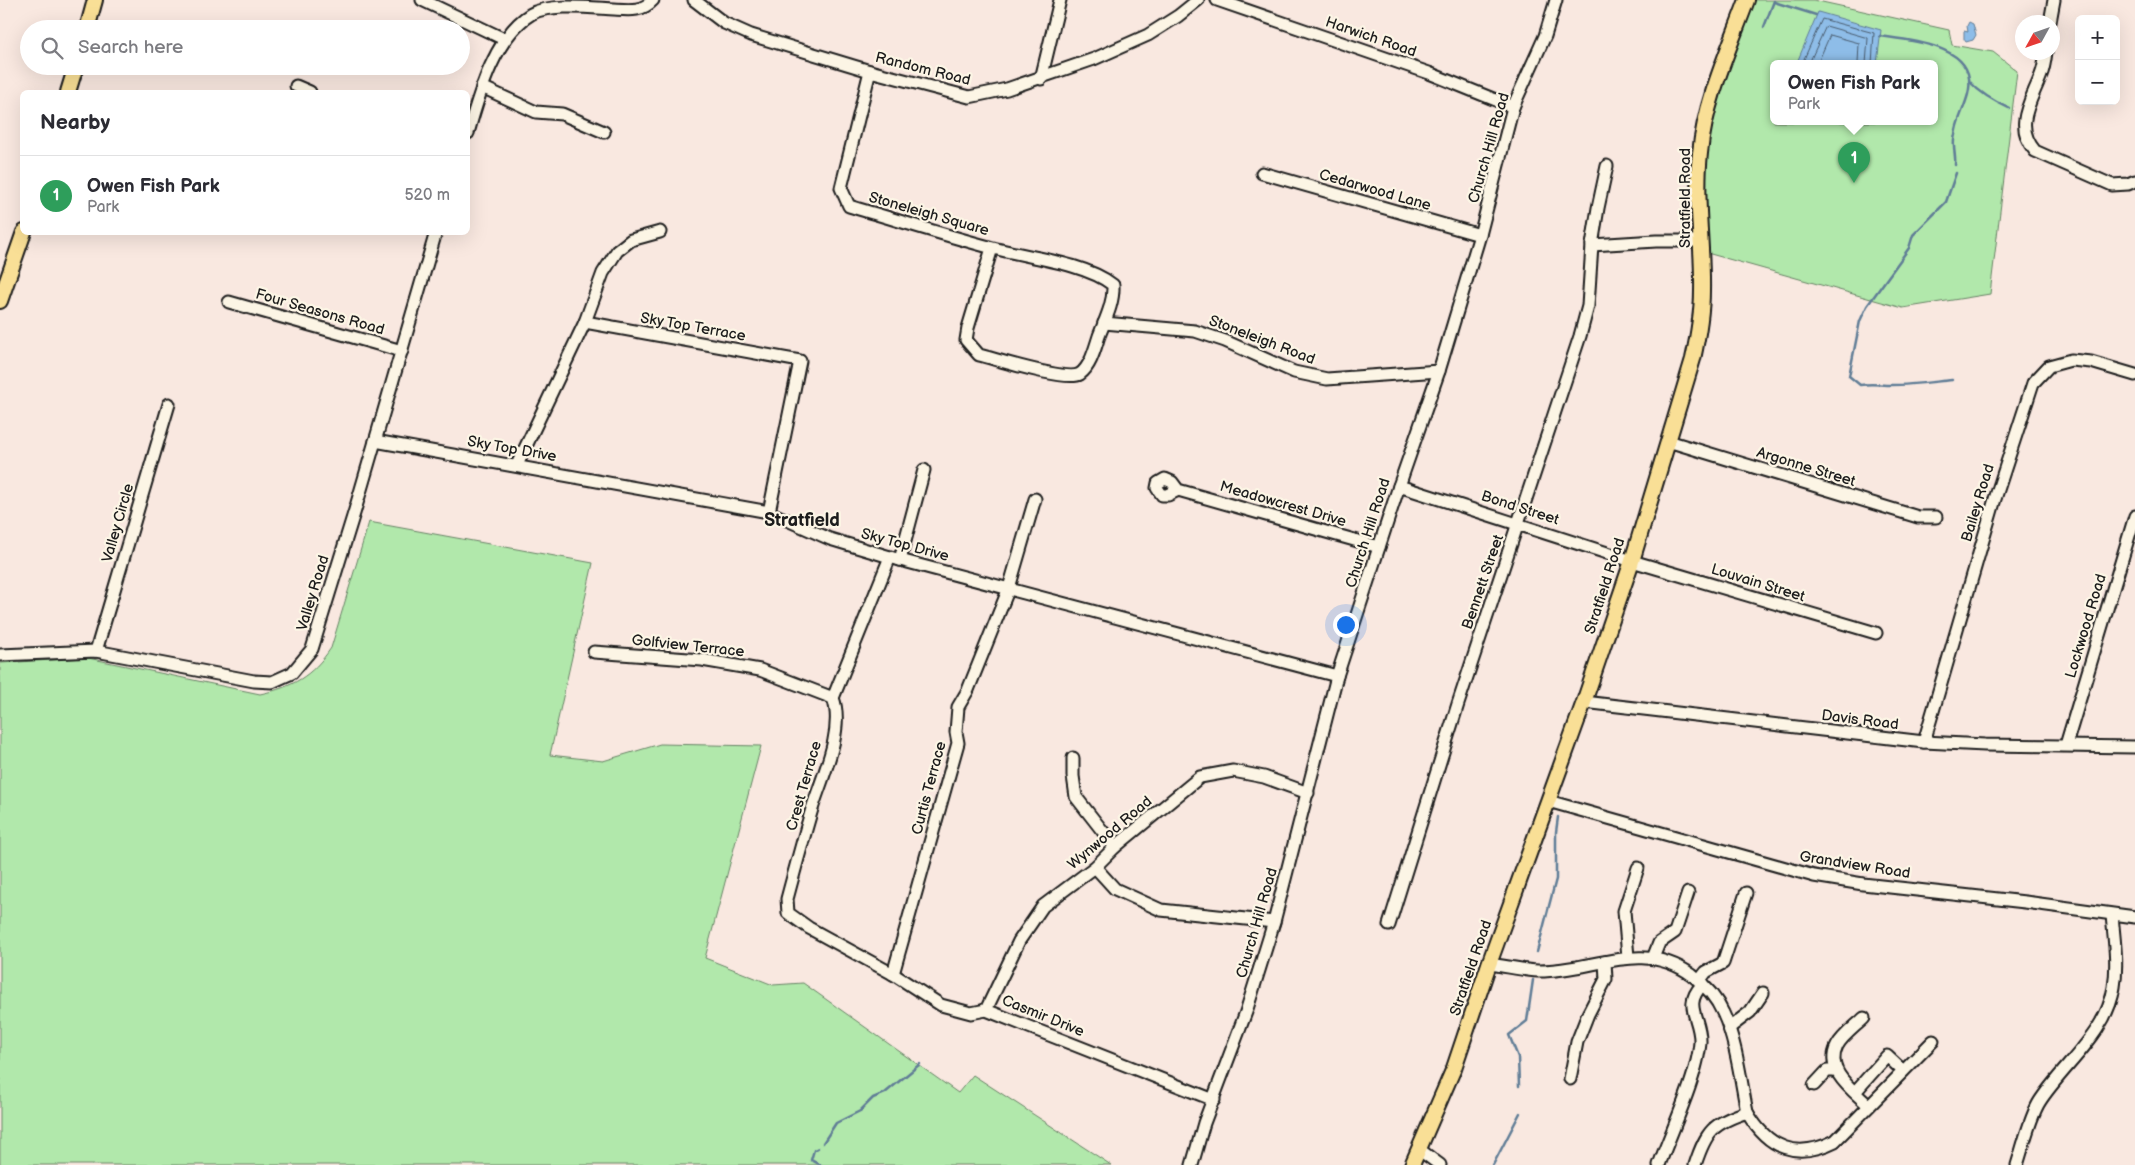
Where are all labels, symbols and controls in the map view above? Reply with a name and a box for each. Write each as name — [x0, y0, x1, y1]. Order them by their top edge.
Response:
street label: Harwich Road — [1323, 13, 1419, 61]
north arrow — [2015, 15, 2060, 60]
map controls — [2075, 15, 2120, 105]
button: + — [2075, 15, 2120, 60]
search box — [20, 20, 470, 75]
icon: search — [38, 34, 66, 62]
text: Search here — [78, 36, 183, 59]
street label: Random Road — [873, 48, 973, 90]
popup — [1770, 60, 1938, 125]
button: − — [2075, 60, 2120, 105]
text: Owen Fish Park — [1788, 72, 1920, 95]
street label: Church Hill Road — [1464, 91, 1514, 205]
text: Park — [1788, 95, 1820, 114]
text: Nearby — [40, 110, 110, 135]
pin: 1 — [1838, 142, 1870, 183]
street label: Stratfield Road — [1676, 148, 1695, 248]
street label: Cedarwood Lane — [1317, 165, 1433, 215]
text: Owen Fish Park — [87, 175, 220, 198]
text: 1 — [53, 186, 59, 205]
text: 520 m — [404, 186, 450, 205]
street label: Stoneleigh Square — [867, 188, 991, 240]
text: Park — [87, 198, 119, 217]
street label: Four Seasons Road — [253, 285, 387, 339]
street label: Sky Top Terrace — [639, 308, 747, 346]
street label: Stoneleigh Road — [1206, 311, 1318, 369]
street label: Sky Top Drive — [466, 432, 558, 466]
street label: Argonne Street — [1754, 443, 1858, 491]
street label: Bailey Road — [1957, 462, 1999, 544]
street label: Church Hill Road — [1341, 476, 1395, 590]
street label: Meadowcrest Drive — [1218, 477, 1349, 531]
street label: Valley Circle — [98, 481, 138, 565]
street label: Bond Street — [1479, 486, 1562, 530]
district label: Stratfield — [764, 510, 840, 531]
street label: Sky Top Drive — [859, 524, 951, 566]
street label: Bennett Street — [1458, 532, 1508, 632]
street label: Stratfield Road — [1580, 535, 1630, 637]
street label: Valley Road — [293, 553, 333, 633]
street label: Louvain Street — [1709, 560, 1808, 606]
street label: Lockwood Road — [2061, 572, 2111, 680]
your location — [1333, 612, 1359, 638]
street label: Golfview Terrace — [631, 631, 745, 661]
street label: Davis Road — [1820, 706, 1900, 734]
street label: Crest Terrace — [782, 739, 826, 833]
street label: Curtis Terrace — [907, 739, 951, 837]
street label: Wynwood Road — [1064, 792, 1156, 874]
street label: Grandview Road — [1798, 847, 1912, 883]
street label: Church Hill Road — [1232, 866, 1282, 980]
street label: Stratfield Road — [1446, 918, 1496, 1018]
street label: Casmir Drive — [999, 991, 1087, 1041]

